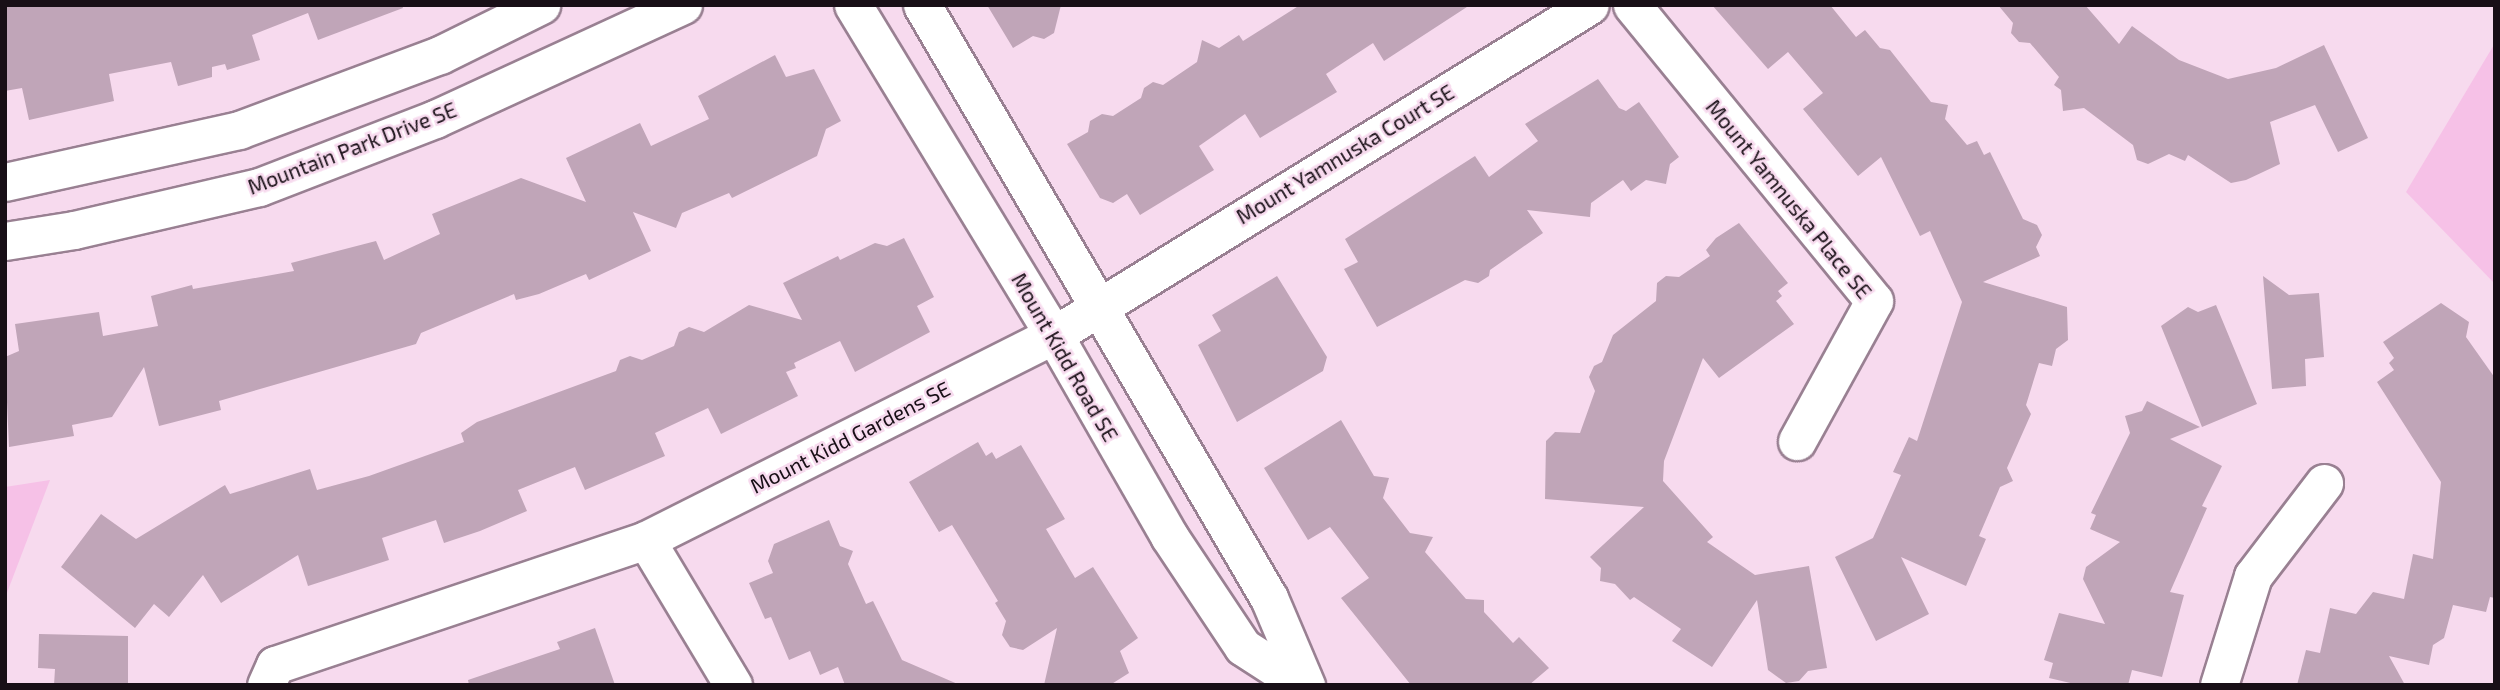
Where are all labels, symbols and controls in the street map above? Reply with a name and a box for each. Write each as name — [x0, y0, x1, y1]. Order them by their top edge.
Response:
street label: Mount Yamnuska Court SE — [1231, 79, 1459, 229]
street label: Mount Yamnuska Place SE — [1701, 94, 1877, 304]
street label: Mountain Park Drive SE — [244, 96, 460, 200]
street label: Mount Kidd Road SE — [1007, 268, 1123, 446]
street label: Mount Kidd Gardens SE — [746, 376, 954, 498]

